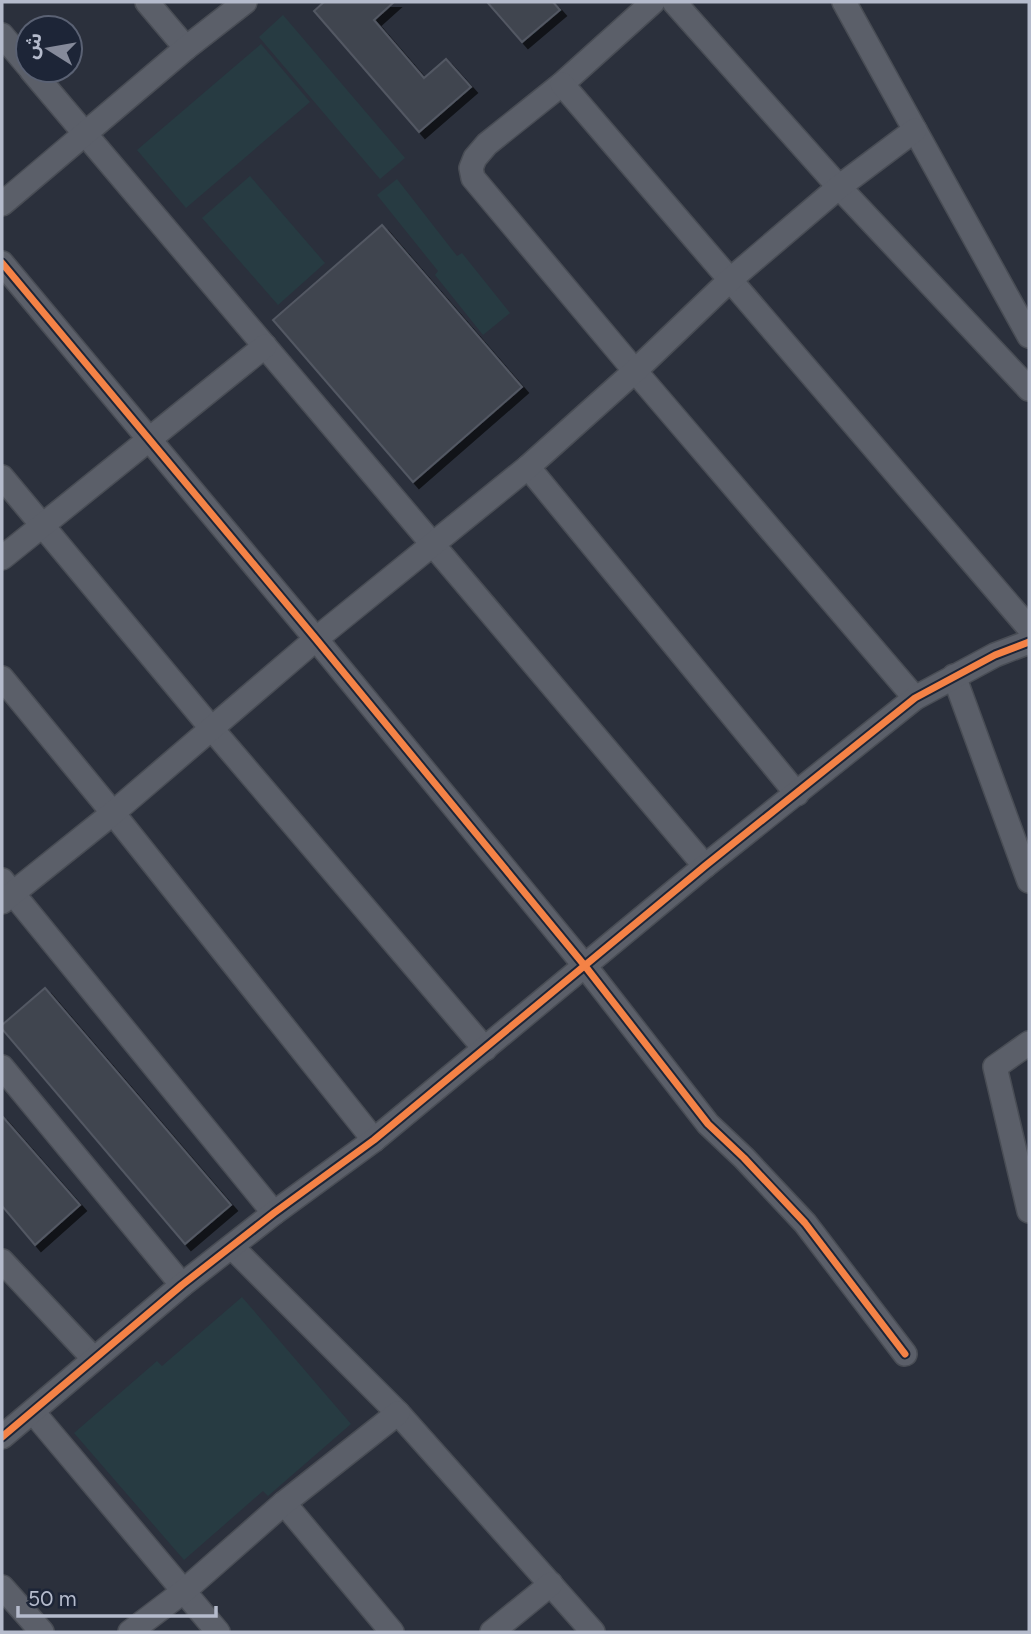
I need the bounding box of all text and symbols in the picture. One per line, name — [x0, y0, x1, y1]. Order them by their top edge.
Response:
north arrow — [14, 14, 84, 84]
text: ش — [19, 31, 47, 61]
scale bar — [18, 1574, 215, 1618]
text: 50 m — [28, 1586, 77, 1611]

